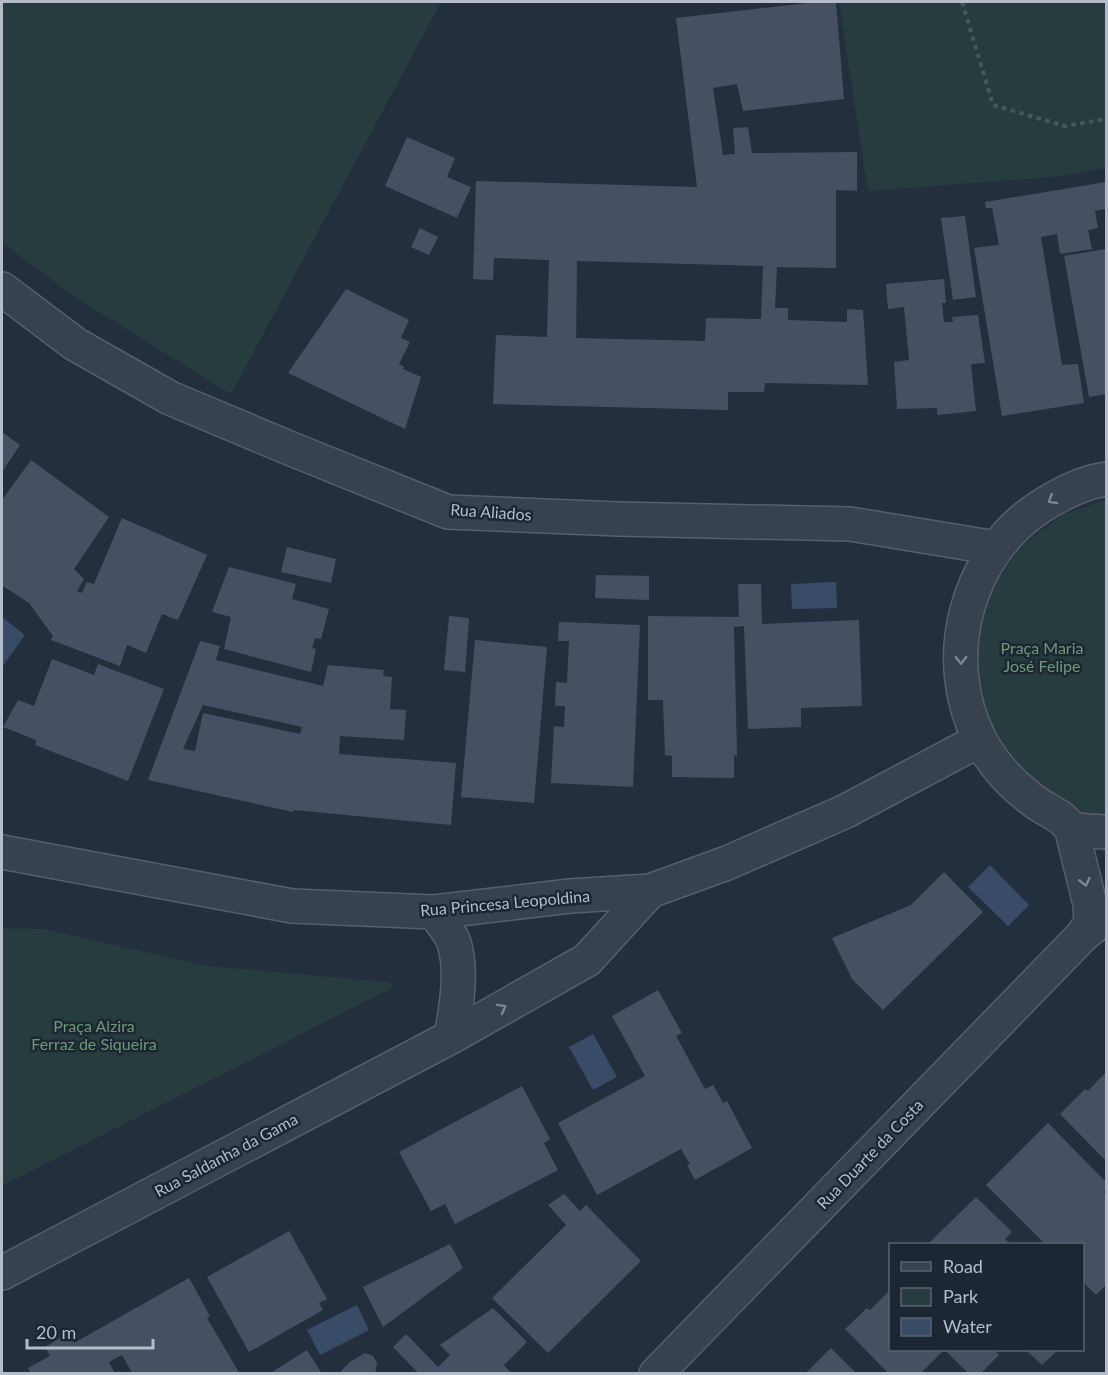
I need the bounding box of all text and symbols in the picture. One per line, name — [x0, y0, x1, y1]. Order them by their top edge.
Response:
one-way arrow — [1048, 492, 1058, 504]
street label: Rua Aliados — [450, 499, 532, 524]
park label: Praça Maria José Felipe — [1001, 638, 1083, 675]
one-way arrow — [955, 656, 967, 665]
one-way arrow — [1077, 877, 1090, 887]
street label: Rua Princesa Leopoldina — [419, 886, 591, 919]
one-way arrow — [496, 1004, 506, 1015]
park label: Praça Alzira Ferraz de Siqueira — [31, 1016, 157, 1053]
street label: Rua Duarte da Costa — [812, 1095, 927, 1212]
street label: Rua Saldanha da Gama — [151, 1109, 301, 1200]
legend — [889, 1243, 1084, 1351]
text: Road — [943, 1255, 983, 1277]
text: Park — [943, 1285, 979, 1307]
scale bar — [27, 1312, 153, 1350]
text: Water — [943, 1315, 992, 1337]
text: 20 m — [36, 1321, 76, 1343]

